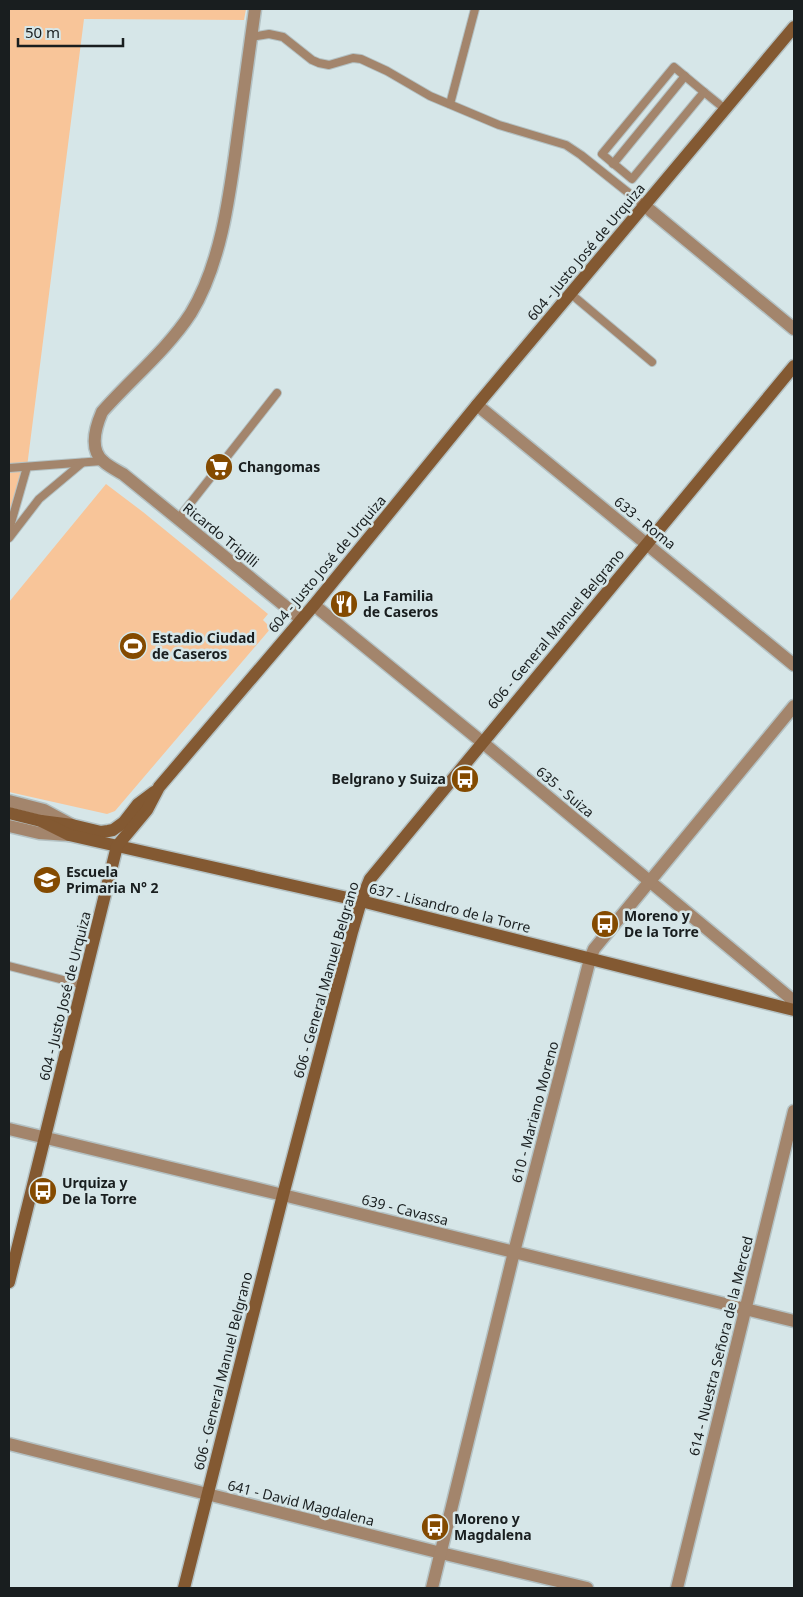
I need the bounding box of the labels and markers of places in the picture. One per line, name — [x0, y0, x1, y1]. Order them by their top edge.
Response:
supermarket icon: Changomas — [204, 452, 234, 482]
place label: Changomas — [238, 457, 320, 476]
place label: La Familia de Caseros — [363, 586, 438, 621]
restaurant icon: La Familia de Caseros — [329, 589, 359, 619]
place label: Estadio Ciudad de Caseros — [152, 628, 255, 663]
sports icon: Estadio Ciudad de Caseros — [118, 631, 148, 661]
bus stop icon: Belgrano y Suiza — [450, 764, 480, 794]
place label: Belgrano y Suiza — [332, 769, 446, 788]
place label: Escuela Primaria N° 2 — [66, 862, 159, 897]
school or university icon: Escuela Primaria N° 2 — [32, 865, 62, 895]
place label: Moreno y De la Torre — [624, 906, 699, 941]
bus stop icon: Moreno y De la Torre — [590, 909, 620, 939]
place label: Urquiza y De la Torre — [62, 1173, 137, 1208]
bus stop icon: Urquiza y De la Torre — [28, 1176, 58, 1206]
place label: Moreno y Magdalena — [454, 1509, 532, 1544]
bus stop icon: Moreno y Magdalena — [420, 1512, 450, 1542]

